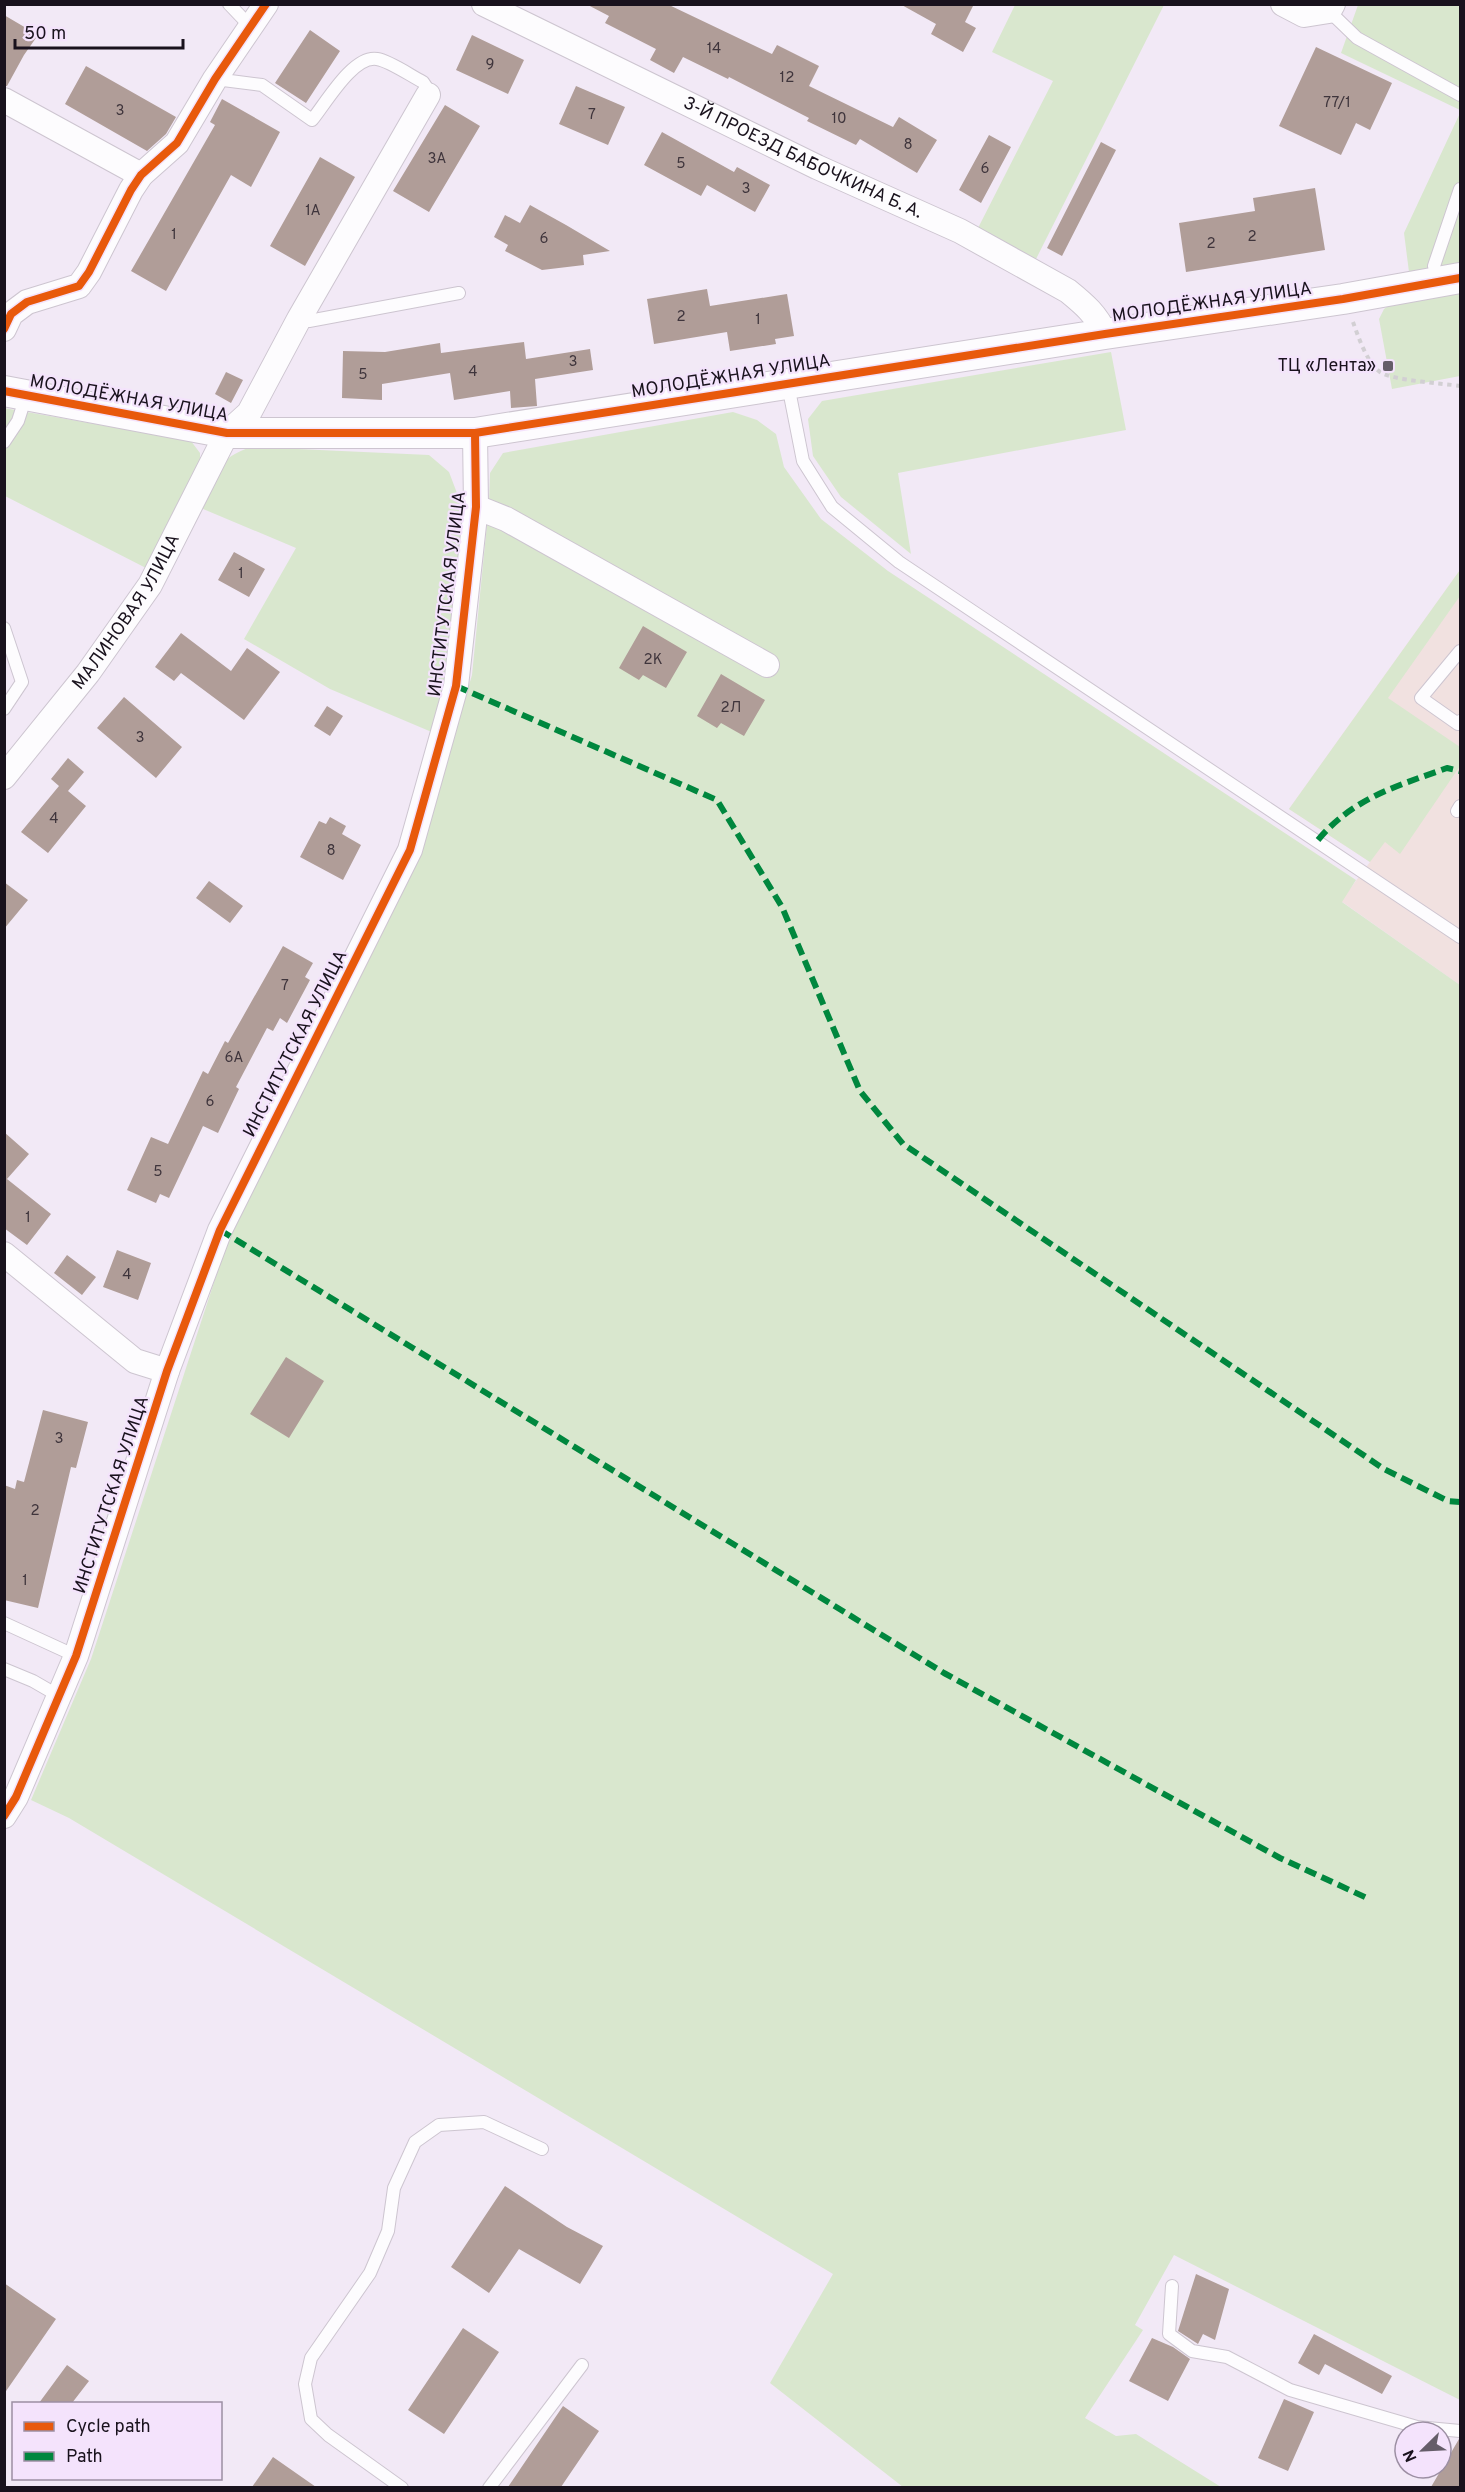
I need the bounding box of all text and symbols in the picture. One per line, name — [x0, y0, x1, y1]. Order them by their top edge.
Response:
scale bar — [15, 12, 183, 50]
text: 50 m — [24, 23, 66, 46]
house number: 14 — [707, 40, 721, 59]
house number: 9 — [486, 56, 494, 75]
house number: 12 — [780, 69, 794, 88]
street label: 3-Й ПРОЕЗД БАБОЧКИНА Б. А. — [679, 93, 927, 223]
house number: 77/1 — [1323, 94, 1351, 113]
house number: 3 — [115, 102, 125, 121]
house number: 7 — [588, 106, 596, 125]
house number: 10 — [831, 110, 847, 129]
house number: 8 — [903, 136, 913, 155]
house number: 3А — [427, 150, 447, 169]
house number: 5 — [676, 155, 686, 174]
house number: 6 — [981, 160, 990, 179]
house number: 3 — [741, 180, 751, 198]
house number: 1А — [305, 202, 321, 221]
house number: 1 — [171, 226, 177, 245]
house number: 2 — [1247, 228, 1257, 247]
house number: 6 — [540, 230, 549, 249]
house number: 2 — [1206, 235, 1216, 254]
street label: МОЛОДЁЖНАЯ УЛИЦА — [1110, 276, 1313, 328]
house number: 2 — [676, 308, 686, 327]
house number: 1 — [755, 311, 761, 330]
street label: МОЛОДЁЖНАЯ УЛИЦА — [629, 348, 832, 404]
house number: 3 — [568, 353, 578, 372]
place label: ТЦ «Лента» — [1277, 355, 1376, 378]
marker: ТЦ «Лента» — [1381, 359, 1395, 373]
house number: 4 — [468, 363, 478, 382]
house number: 5 — [358, 366, 368, 385]
street label: МОЛОДЁЖНАЯ УЛИЦА — [28, 368, 231, 428]
street label: ИНСТИТУТСКАЯ УЛИЦА — [424, 490, 472, 698]
street label: МАЛИНОВАЯ УЛИЦА — [67, 530, 185, 695]
house number: 1 — [238, 565, 244, 584]
house number: 2К — [643, 651, 663, 670]
house number: 2Л — [721, 699, 741, 718]
house number: 3 — [135, 729, 145, 748]
house number: 4 — [49, 810, 59, 829]
house number: 8 — [326, 842, 336, 861]
street label: ИНСТИТУТСКАЯ УЛИЦА — [239, 947, 353, 1141]
house number: 7 — [281, 977, 289, 996]
house number: 6А — [225, 1049, 243, 1068]
house number: 6 — [206, 1093, 215, 1112]
house number: 5 — [153, 1163, 163, 1182]
house number: 1 — [25, 1209, 31, 1228]
house number: 4 — [122, 1266, 132, 1285]
street label: ИНСТИТУТСКАЯ УЛИЦА — [69, 1393, 155, 1597]
house number: 3 — [54, 1430, 64, 1449]
house number: 2 — [30, 1502, 40, 1521]
house number: 1 — [22, 1572, 28, 1591]
legend — [12, 2402, 222, 2480]
text: Cycle path — [66, 2416, 151, 2439]
north arrow — [1393, 2420, 1453, 2480]
text: Path — [66, 2446, 103, 2469]
text: N — [1400, 2446, 1423, 2465]

